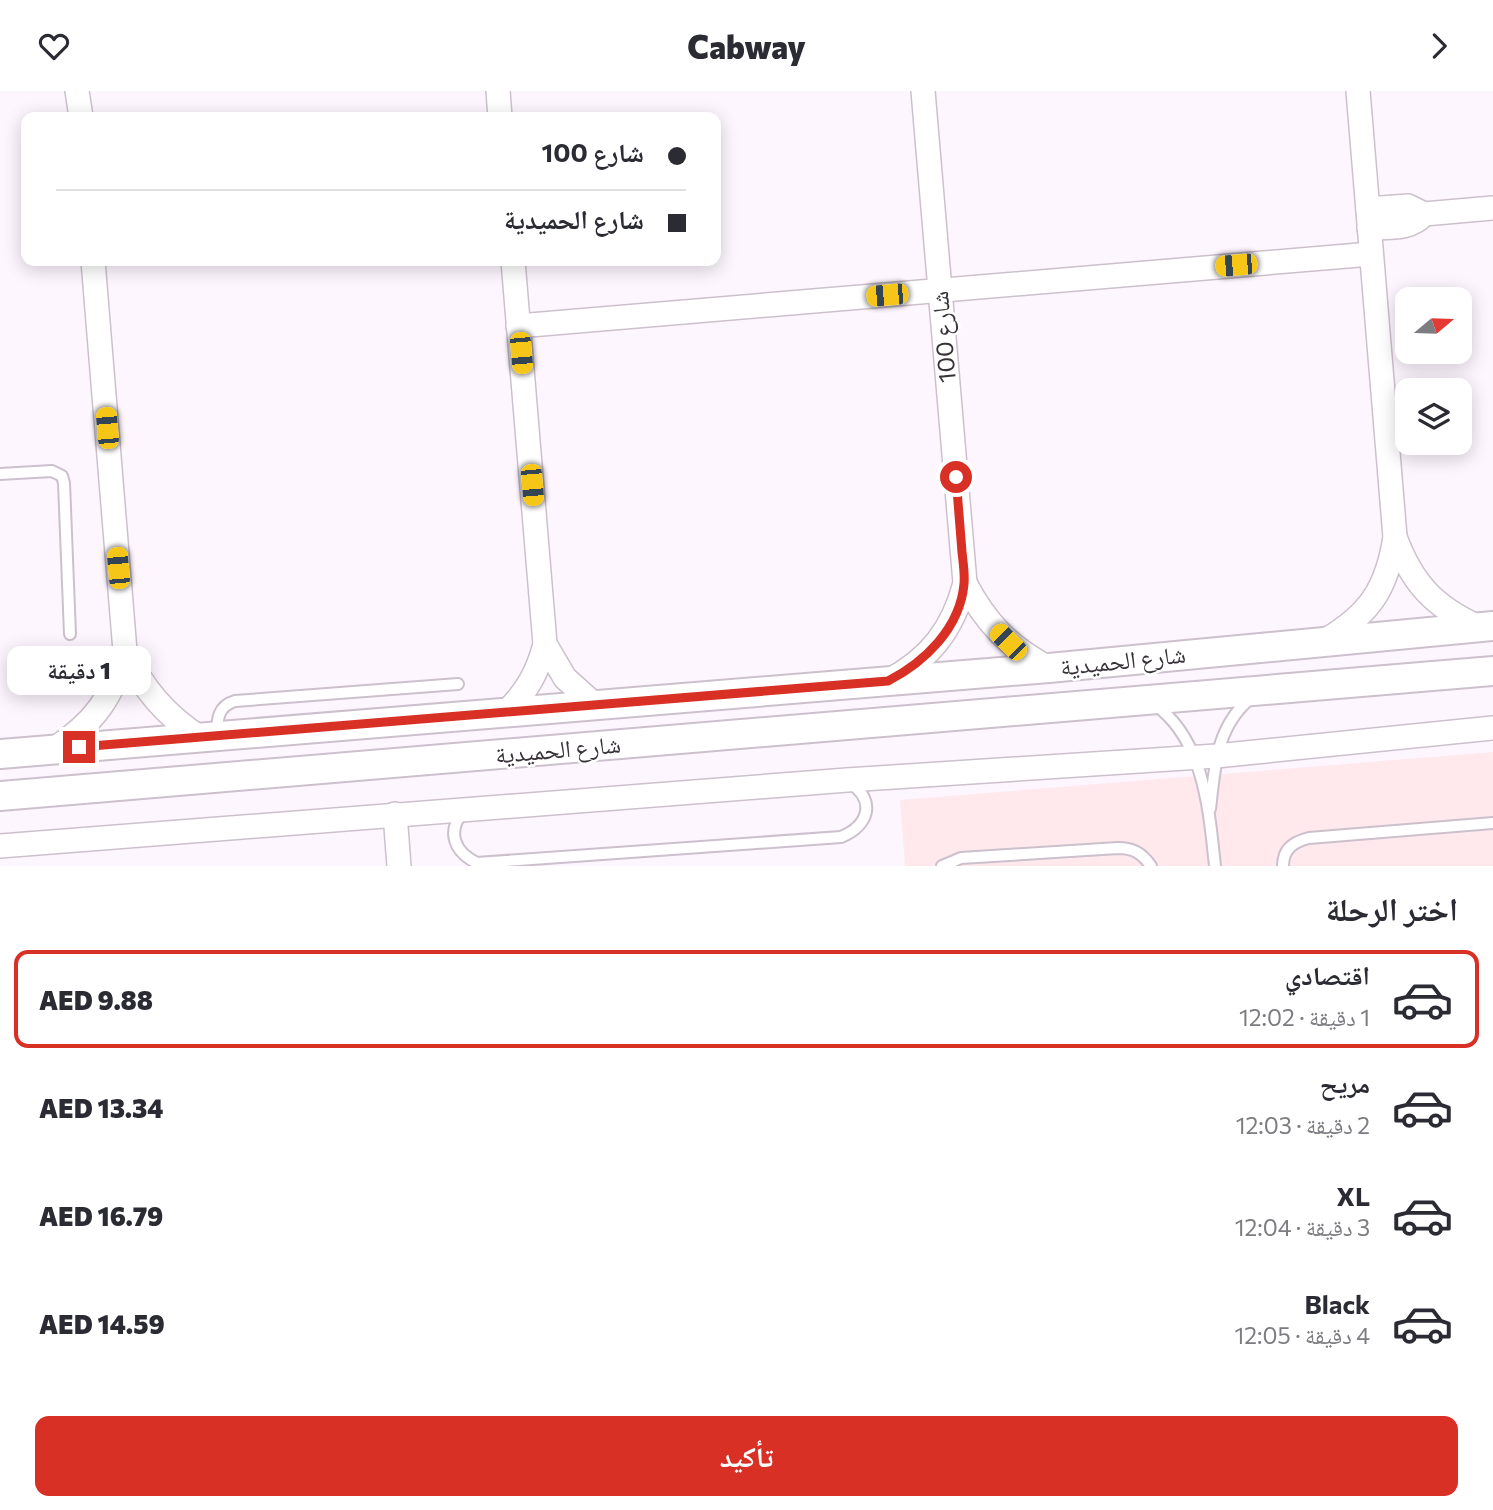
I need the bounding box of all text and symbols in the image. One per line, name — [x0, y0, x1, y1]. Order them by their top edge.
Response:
text: Cabway — [687, 26, 806, 66]
icon: heart — [35, 27, 73, 65]
icon: forward — [1420, 27, 1458, 65]
text: شارع 100 — [542, 136, 644, 167]
text: شارع الحميدية — [504, 203, 644, 234]
car — [1215, 253, 1258, 277]
car — [866, 283, 909, 307]
north arrow — [1395, 287, 1472, 364]
map controls — [1395, 287, 1472, 455]
street label: شارع 100 — [924, 290, 963, 384]
car — [509, 331, 534, 375]
button: layers — [1395, 378, 1472, 455]
car — [95, 406, 120, 450]
route start — [940, 461, 972, 493]
car — [520, 463, 545, 507]
car — [106, 546, 131, 590]
car — [986, 620, 1031, 664]
street label: شارع الحميدية — [1059, 639, 1187, 683]
callout: 1 دقيقة — [7, 645, 151, 695]
text: 1 دقيقة — [47, 656, 111, 684]
street label: شارع الحميدية — [494, 729, 622, 770]
route end — [63, 731, 95, 763]
text: اختر الرحلة — [1326, 888, 1458, 928]
text: اقتصادي — [1285, 959, 1370, 990]
icon: car — [1391, 968, 1454, 1031]
text: AED 9.88 — [39, 984, 153, 1015]
text: 1 دقيقة · 12:02 — [1239, 1003, 1370, 1031]
text: مريح — [1320, 1067, 1370, 1098]
icon: car — [1391, 1076, 1454, 1139]
text: AED 13.34 — [39, 1092, 164, 1123]
text: 2 دقيقة · 12:03 — [1236, 1111, 1370, 1139]
text: XL — [1336, 1180, 1370, 1211]
icon: car — [1391, 1184, 1454, 1247]
text: AED 16.79 — [39, 1200, 163, 1231]
text: 3 دقيقة · 12:04 — [1235, 1213, 1370, 1241]
text: Black — [1304, 1288, 1370, 1319]
icon: car — [1391, 1292, 1454, 1355]
text: AED 14.59 — [39, 1308, 165, 1339]
text: 4 دقيقة · 12:05 — [1235, 1321, 1370, 1349]
button: تأكيد — [35, 1416, 1458, 1496]

